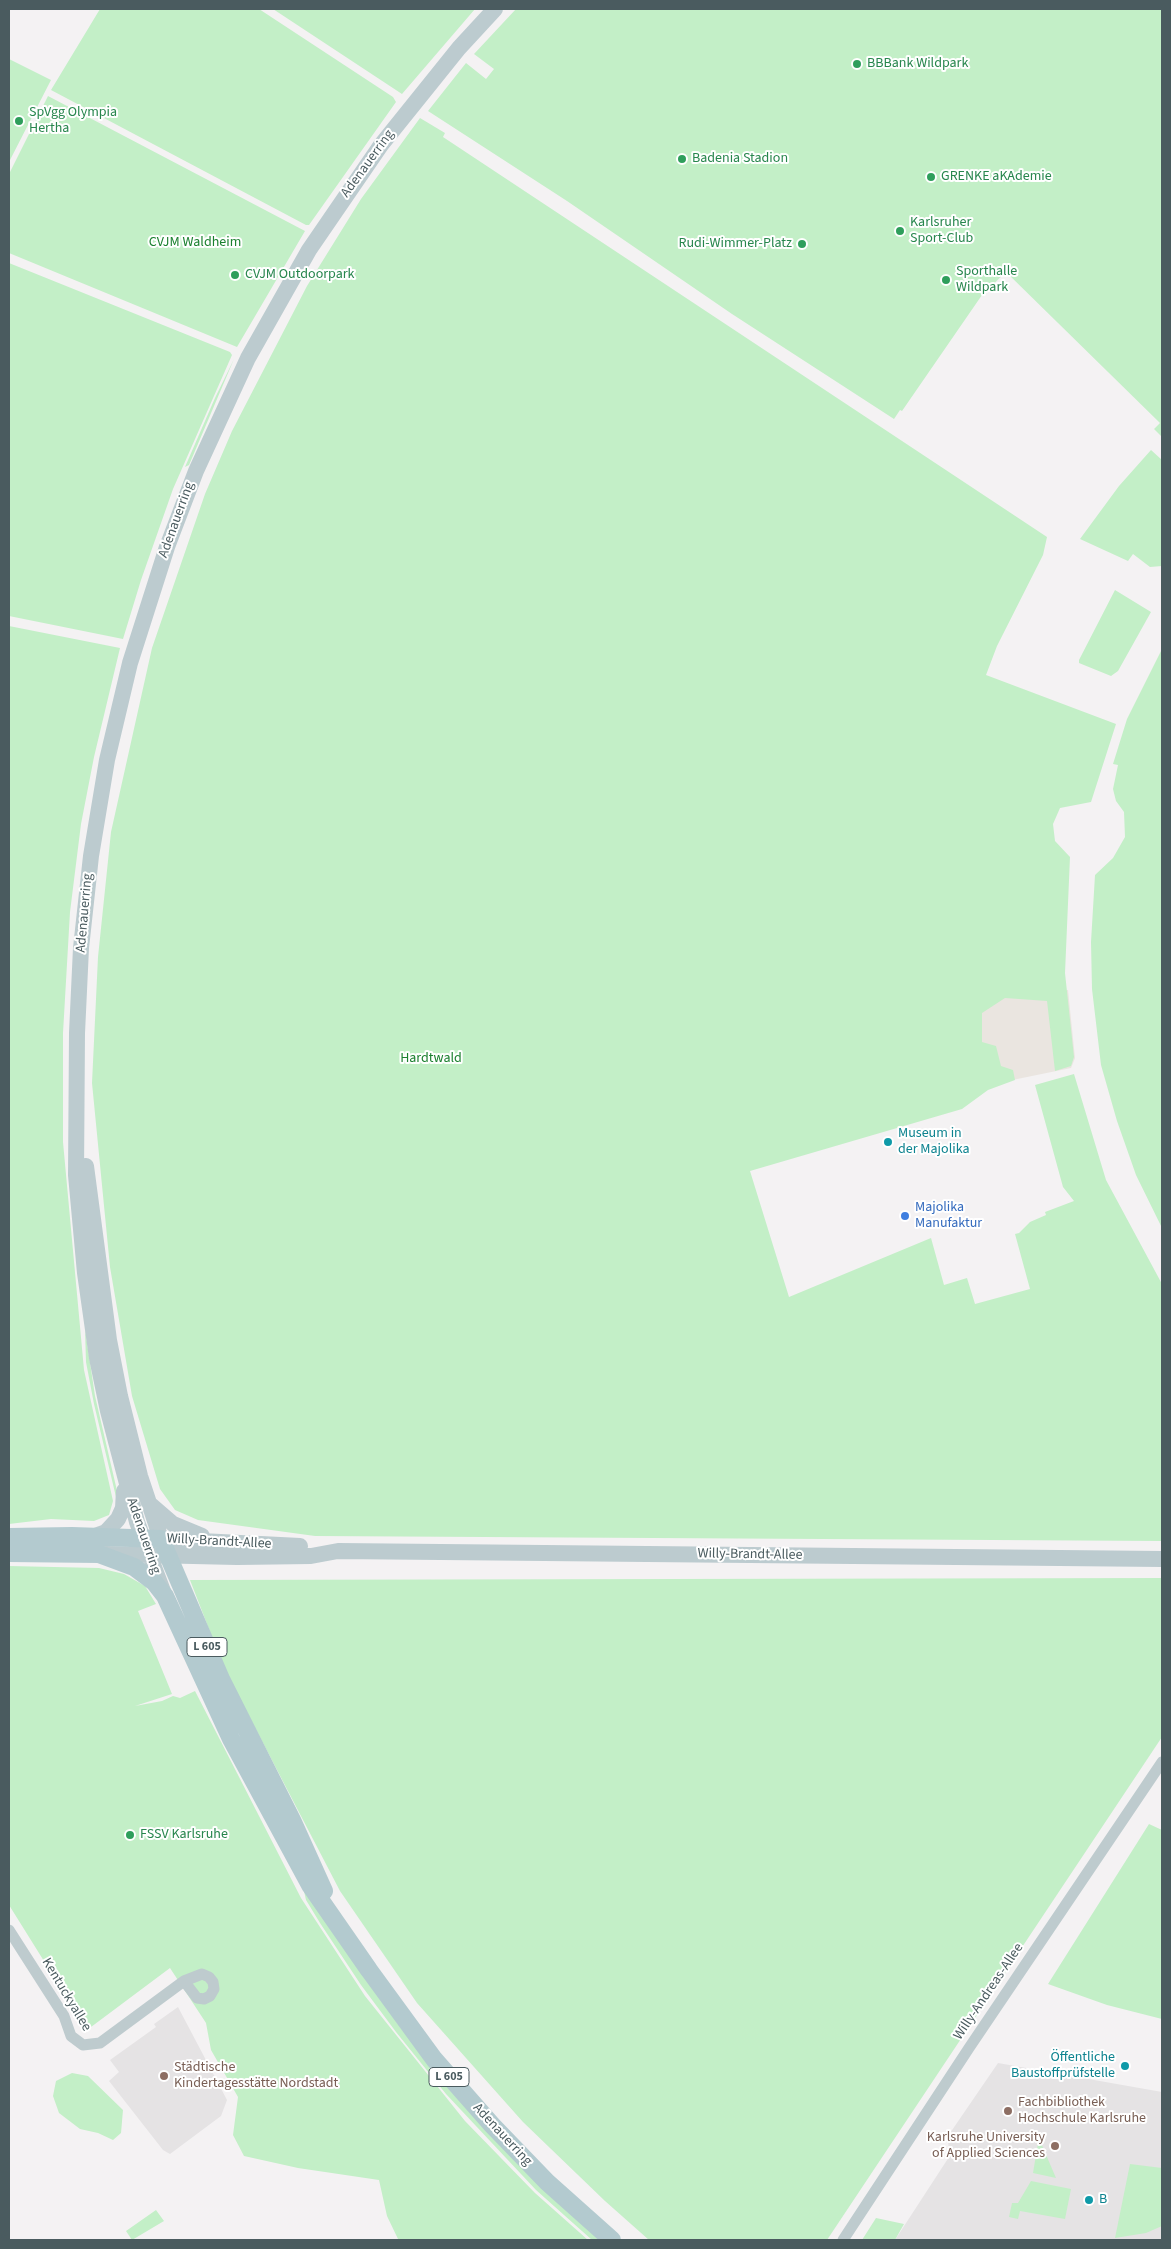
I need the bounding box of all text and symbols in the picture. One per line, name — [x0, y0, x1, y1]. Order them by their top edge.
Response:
place label: BBBank Wildpark — [867, 56, 968, 72]
marker: BBBank Wildpark — [851, 58, 863, 70]
place label: SpVgg Olympia Hertha — [29, 105, 117, 138]
marker: SpVgg Olympia Hertha — [13, 115, 25, 127]
street label: Adenauerring — [338, 127, 398, 201]
place label: Badenia Stadion — [692, 151, 788, 167]
marker: Badenia Stadion — [676, 153, 688, 165]
place label: GRENKE aKAdemie — [941, 169, 1052, 185]
marker: GRENKE aKAdemie — [925, 171, 937, 183]
place label: Karlsruher Sport-Club — [910, 215, 973, 248]
marker: Karlsruher Sport-Club — [894, 225, 906, 237]
park label: CVJM Waldheim — [149, 235, 241, 251]
place label: Rudi-Wimmer-Platz — [678, 236, 792, 252]
marker: Rudi-Wimmer-Platz — [796, 238, 808, 250]
place label: Sporthalle Wildpark — [956, 264, 1017, 296]
place label: CVJM Outdoorpark — [245, 267, 354, 283]
marker: CVJM Outdoorpark — [229, 269, 241, 281]
marker: Sporthalle Wildpark — [940, 274, 952, 286]
street label: Adenauerring — [156, 480, 198, 560]
street label: Adenauerring — [73, 873, 97, 953]
park label: Hardtwald — [400, 1051, 462, 1067]
place label: Museum in der Majolika — [898, 1126, 970, 1158]
marker: Museum in der Majolika — [882, 1136, 894, 1148]
place label: Majolika Manufaktur — [915, 1200, 982, 1232]
marker: Majolika Manufaktur — [899, 1210, 911, 1222]
street label: Adenauerring — [122, 1496, 164, 1576]
street label: Willy-Brandt-Allee — [166, 1531, 272, 1553]
street label: Willy-Brandt-Allee — [697, 1546, 803, 1564]
road number: L 605 — [187, 1638, 227, 1656]
place label: FSSV Karlsruhe — [140, 1827, 228, 1843]
marker: FSSV Karlsruhe — [124, 1829, 136, 1841]
street label: Willy-Andreas-Allee — [950, 1940, 1028, 2044]
street label: Kentuckyallee — [38, 1955, 94, 2035]
place label: Öffentliche Baustoffprüfstelle — [1011, 2050, 1115, 2082]
place label: Städtische Kindertagesstätte Nordstadt — [174, 2060, 338, 2092]
marker: Öffentliche Baustoffprüfstelle — [1119, 2060, 1131, 2072]
road number: L 605 — [429, 2068, 469, 2086]
marker: Städtische Kindertagesstätte Nordstadt — [158, 2070, 170, 2082]
place label: Fachbibliothek Hochschule Karlsruhe — [1018, 2095, 1146, 2128]
street label: Adenauerring — [469, 2100, 535, 2170]
marker: Fachbibliothek Hochschule Karlsruhe — [1002, 2105, 1014, 2117]
place label: Karlsruhe University of Applied Sciences — [927, 2130, 1045, 2162]
marker: Karlsruhe University of Applied Sciences — [1049, 2140, 1061, 2152]
place label: B — [1099, 2192, 1107, 2208]
marker: B — [1083, 2194, 1095, 2206]

